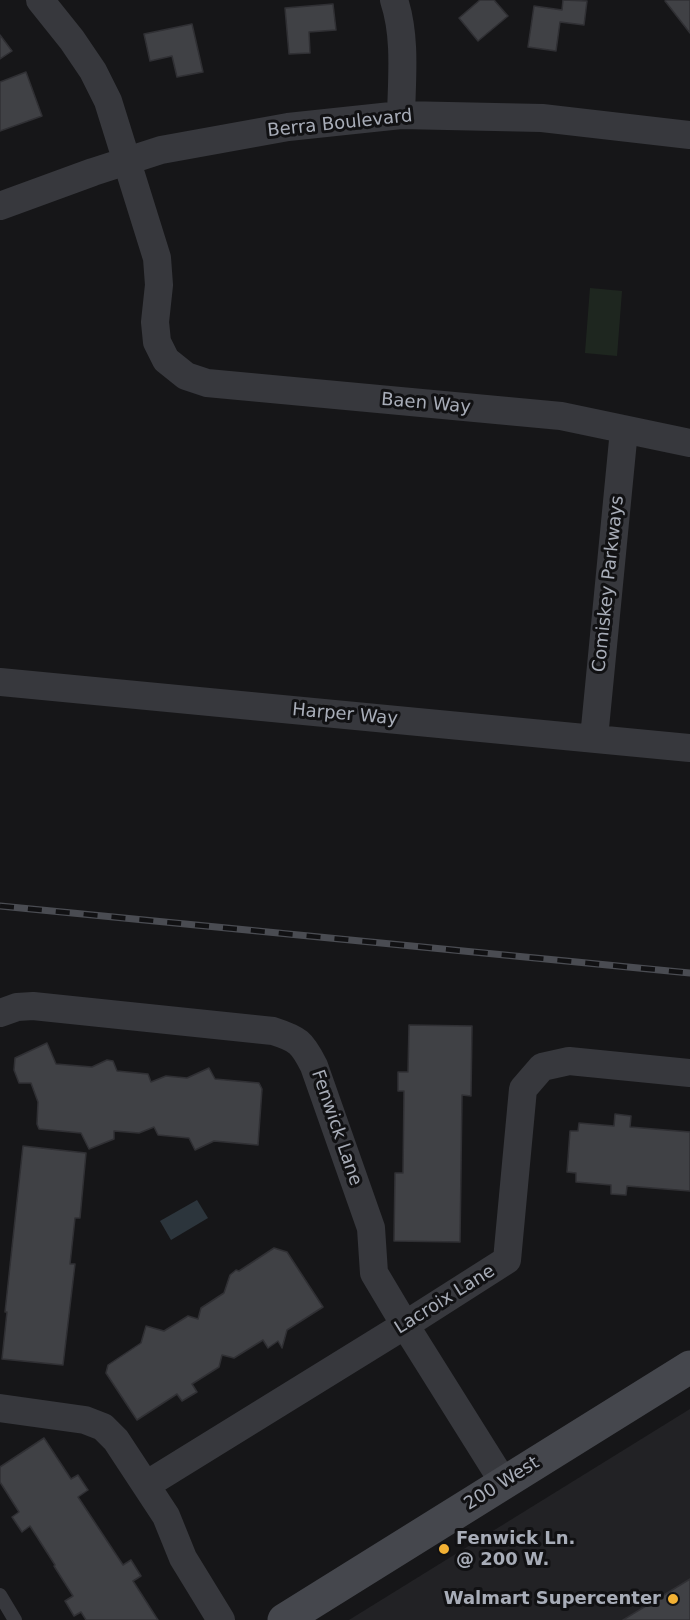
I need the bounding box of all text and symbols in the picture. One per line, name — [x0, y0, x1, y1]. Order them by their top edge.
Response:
street label: Berra Boulevard — [266, 106, 414, 142]
street label: Baen Way — [380, 389, 472, 419]
street label: Comiskey Parkways — [589, 495, 629, 673]
street label: Harper Way — [291, 700, 399, 730]
street label: Fenwick Lane — [306, 1067, 366, 1189]
street label: Lacroix Lane — [391, 1261, 499, 1339]
street label: 200 West — [461, 1452, 543, 1516]
place label: Fenwick Ln. @ 200 W. — [456, 1528, 575, 1570]
marker: Fenwick Ln. @ 200 W. — [437, 1542, 451, 1556]
place label: Walmart Supercenter — [444, 1588, 661, 1610]
marker: Walmart Supercenter — [666, 1592, 680, 1606]

